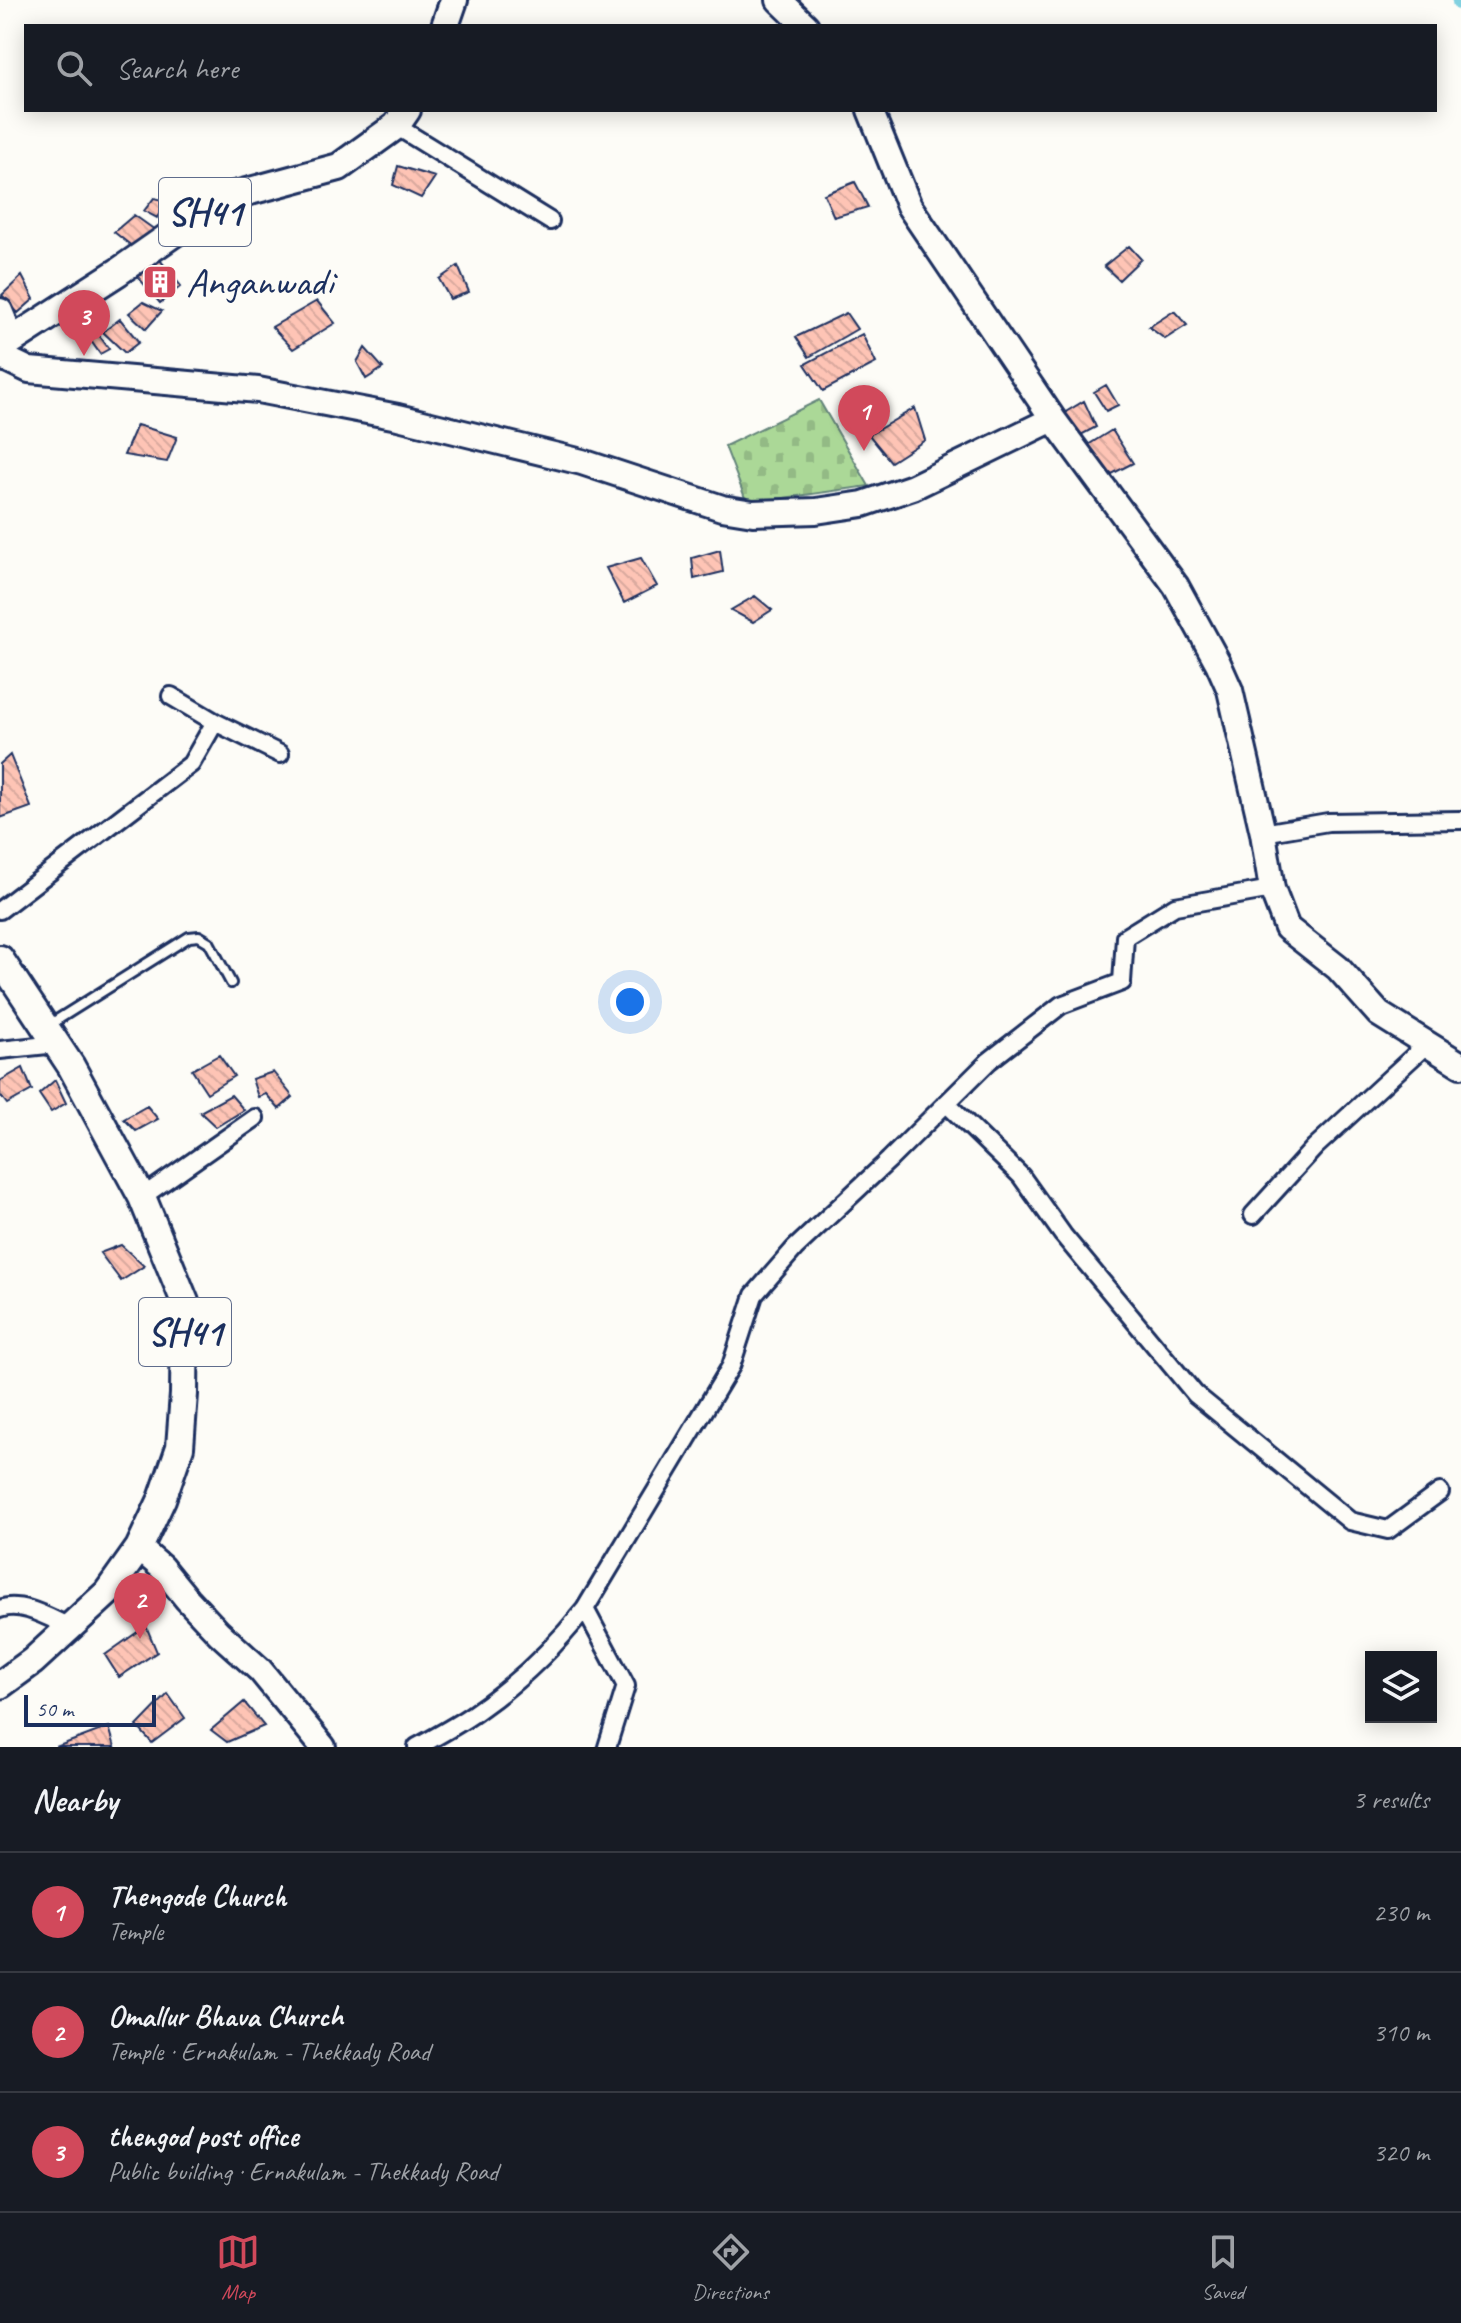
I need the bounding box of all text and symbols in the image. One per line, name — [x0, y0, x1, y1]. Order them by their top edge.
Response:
search box — [24, 24, 1437, 112]
icon: search — [52, 46, 96, 90]
text: Search here — [116, 49, 238, 87]
road number: SH41 — [159, 178, 251, 246]
place label: Anganwadi — [186, 257, 338, 307]
building icon: Anganwadi — [141, 263, 179, 301]
pin: 3 — [58, 290, 110, 356]
pin: 1 — [838, 385, 890, 451]
your location — [610, 982, 650, 1022]
road number: SH41 — [139, 1298, 231, 1366]
pin: 2 — [114, 1573, 166, 1639]
map controls — [1365, 1651, 1437, 1723]
button: layers — [1365, 1651, 1437, 1723]
scale bar — [24, 1691, 156, 1727]
text: 50 m — [36, 1695, 73, 1723]
text: Nearby — [32, 1778, 118, 1821]
text: 3 results — [1353, 1783, 1429, 1816]
text: Thengode Church — [108, 1877, 286, 1915]
text: 1 — [52, 1896, 64, 1929]
text: 230 m — [1373, 1896, 1429, 1929]
text: Temple — [108, 1915, 163, 1948]
text: Omallur Bhava Church — [108, 1997, 343, 2035]
text: 2 — [52, 2016, 64, 2049]
text: 310 m — [1373, 2016, 1429, 2049]
text: Temple · Ernakulam - Thekkady Road — [108, 2035, 430, 2068]
text: thengod post office — [108, 2117, 299, 2155]
text: 3 — [52, 2136, 64, 2169]
text: 320 m — [1373, 2136, 1429, 2169]
text: Public building · Ernakulam - Thekkady Road — [108, 2155, 498, 2188]
tab: Map — [216, 2230, 260, 2306]
tab: Directions — [692, 2230, 769, 2306]
tab: Saved — [1201, 2230, 1245, 2306]

